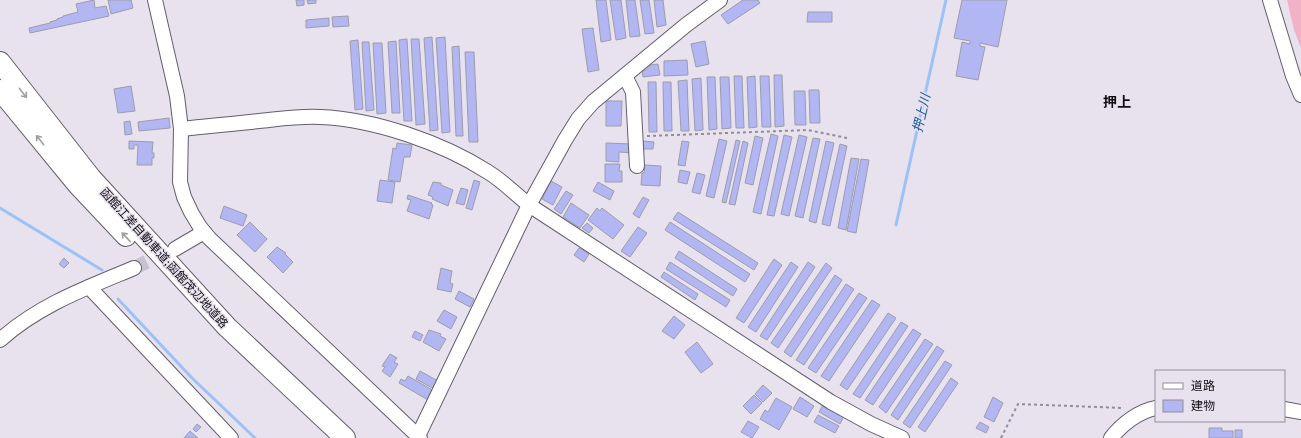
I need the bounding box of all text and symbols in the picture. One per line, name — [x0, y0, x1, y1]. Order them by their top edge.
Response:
one-way arrow — [19, 88, 28, 99]
water label: 押上川 — [909, 90, 935, 134]
district label: 押上 — [1103, 93, 1131, 111]
one-way arrow — [36, 134, 45, 145]
street label: 函館江差自動車道;函館茂辺地道路 — [97, 184, 231, 331]
one-way arrow — [122, 232, 131, 242]
legend — [1155, 370, 1285, 422]
text: 道路 — [1191, 378, 1215, 393]
text: 建物 — [1191, 398, 1215, 413]

